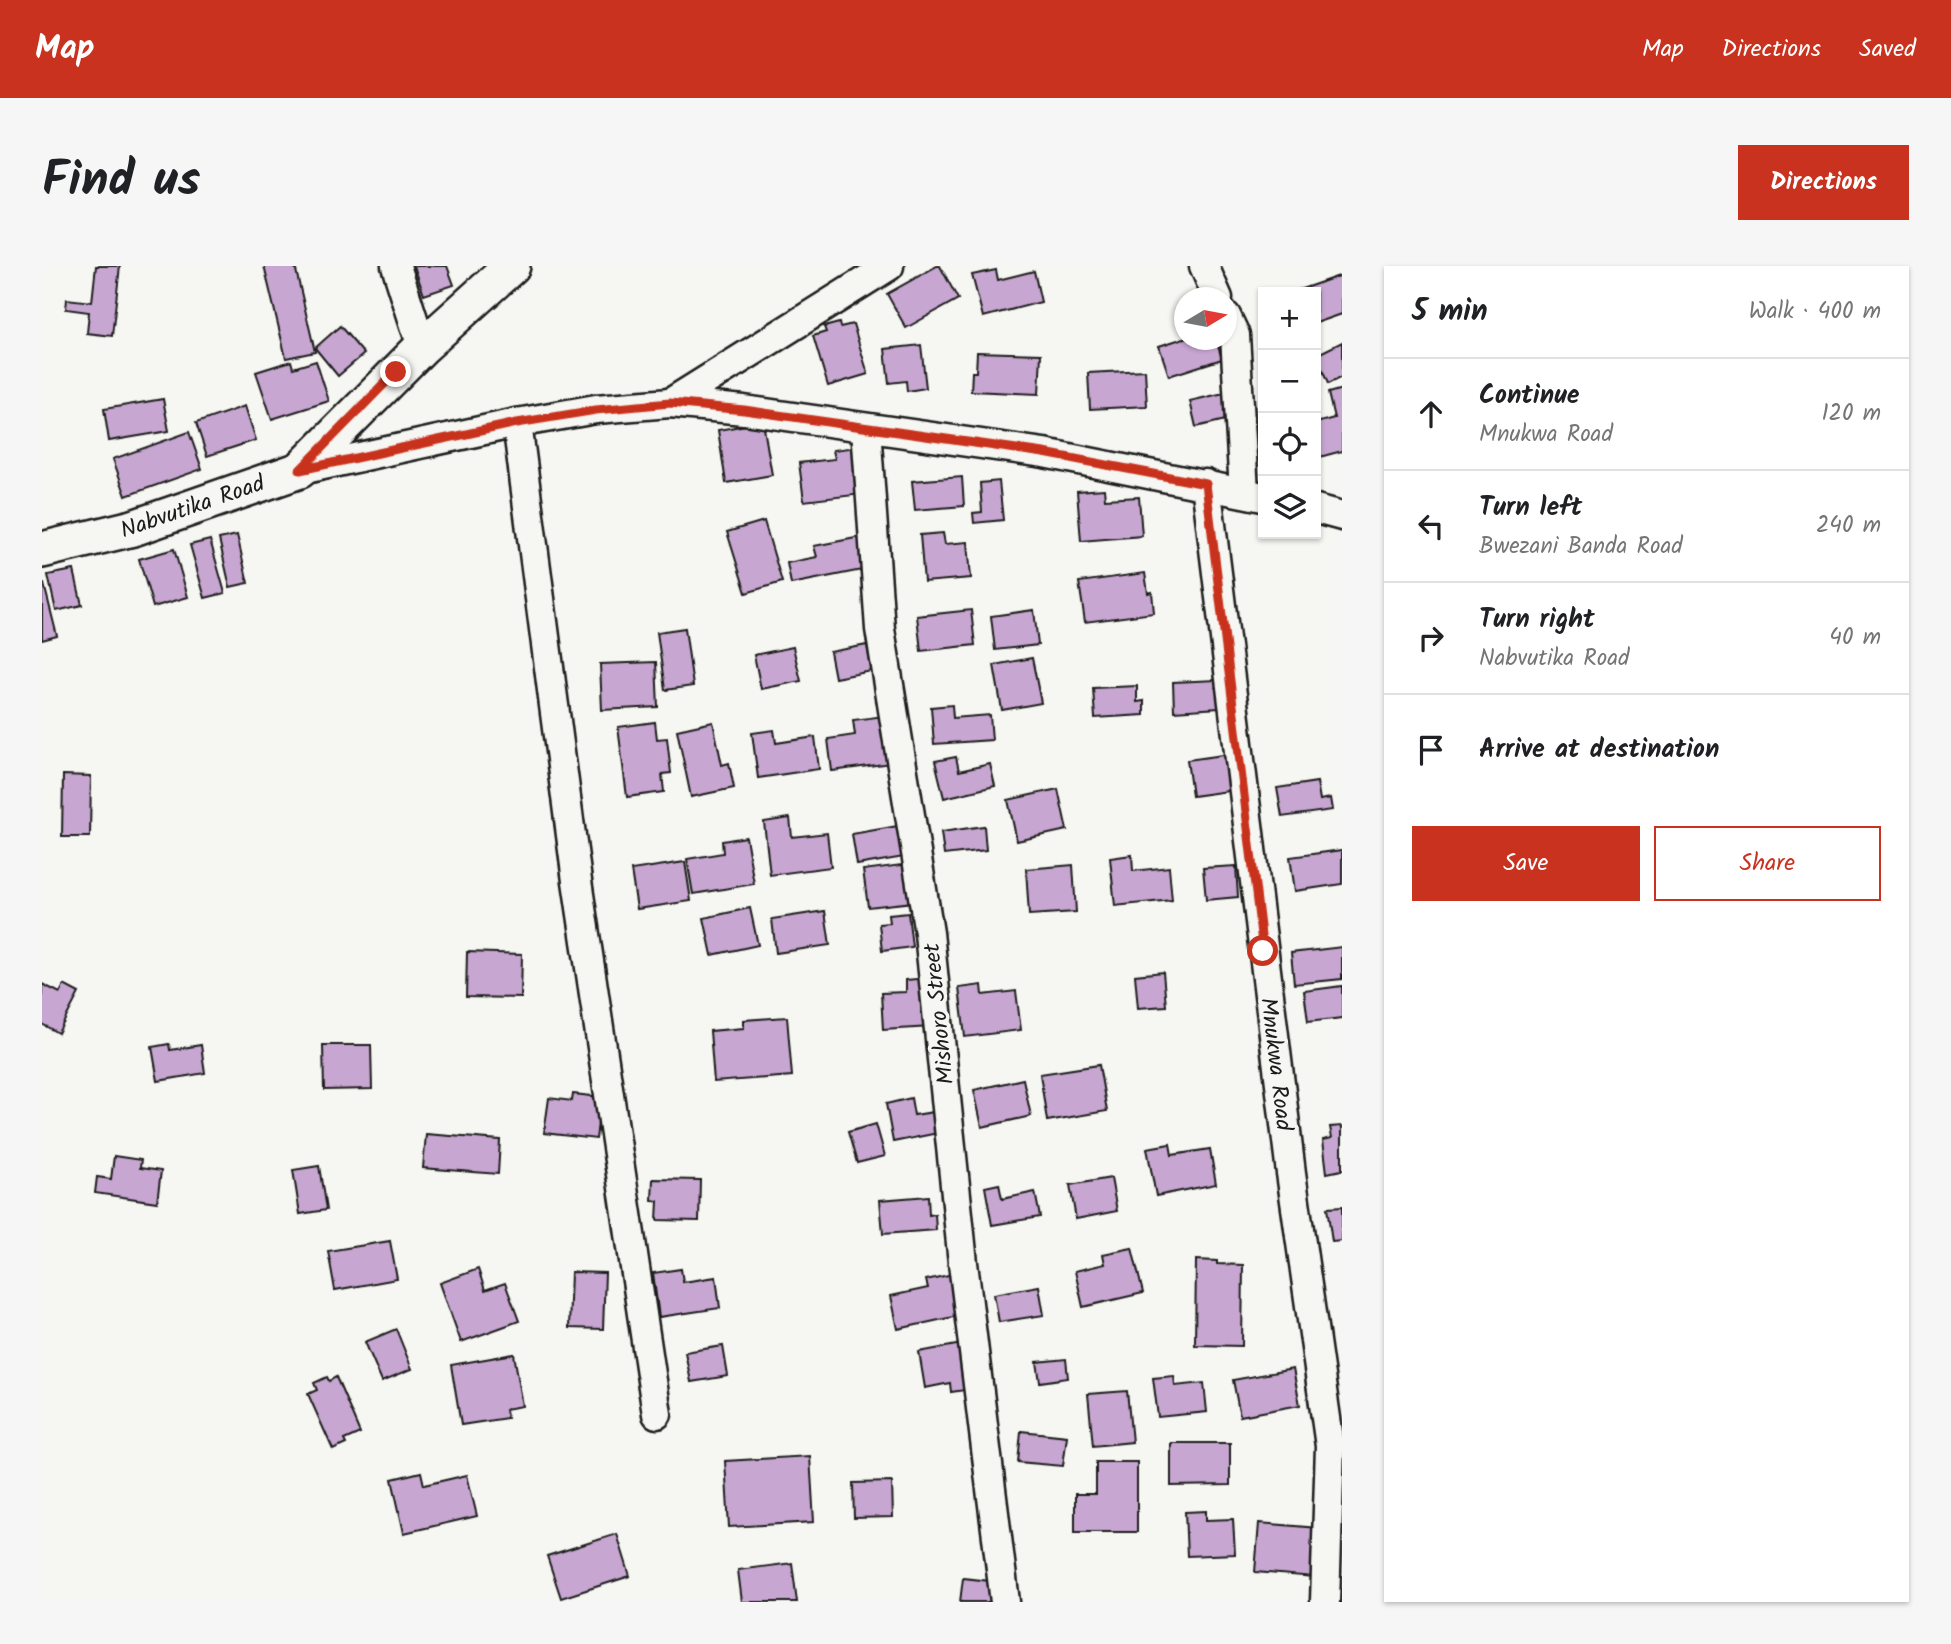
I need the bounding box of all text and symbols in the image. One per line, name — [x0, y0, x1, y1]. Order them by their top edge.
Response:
text: Map — [35, 23, 95, 76]
text: Map — [1642, 30, 1684, 69]
text: Directions — [1722, 30, 1821, 69]
text: Saved — [1859, 30, 1916, 69]
text: Find us — [42, 143, 200, 221]
button: Directions — [1738, 145, 1909, 220]
north arrow — [1174, 287, 1237, 350]
map controls — [1258, 287, 1321, 539]
button: + — [1258, 287, 1321, 350]
text: 5 min — [1412, 288, 1488, 336]
text: Walk · 400 m — [1749, 294, 1881, 330]
button: − — [1258, 350, 1321, 413]
route end — [380, 356, 411, 387]
text: Continue — [1479, 375, 1580, 417]
icon: ahead — [1412, 395, 1450, 433]
text: 120 m — [1821, 396, 1881, 432]
button: locate — [1258, 413, 1321, 476]
text: Mnukwa Road — [1479, 417, 1613, 453]
street label: Nabvutika Road — [116, 466, 270, 549]
button: layers — [1258, 476, 1321, 539]
text: Turn left — [1479, 487, 1582, 529]
icon: left — [1412, 507, 1450, 545]
text: 240 m — [1816, 508, 1881, 544]
text: Bwezani Banda Road — [1479, 529, 1683, 565]
text: Turn right — [1479, 599, 1595, 641]
icon: right — [1412, 619, 1450, 657]
text: 40 m — [1829, 620, 1881, 656]
text: Nabvutika Road — [1479, 641, 1630, 677]
text: Arrive at destination — [1479, 729, 1719, 771]
icon: arrive — [1412, 731, 1450, 769]
button: Save — [1412, 826, 1640, 901]
button: Share — [1654, 826, 1881, 901]
route start — [1247, 935, 1278, 966]
street label: Mishoro Street — [915, 940, 965, 1086]
street label: Mnukwa Road — [1249, 996, 1301, 1133]

